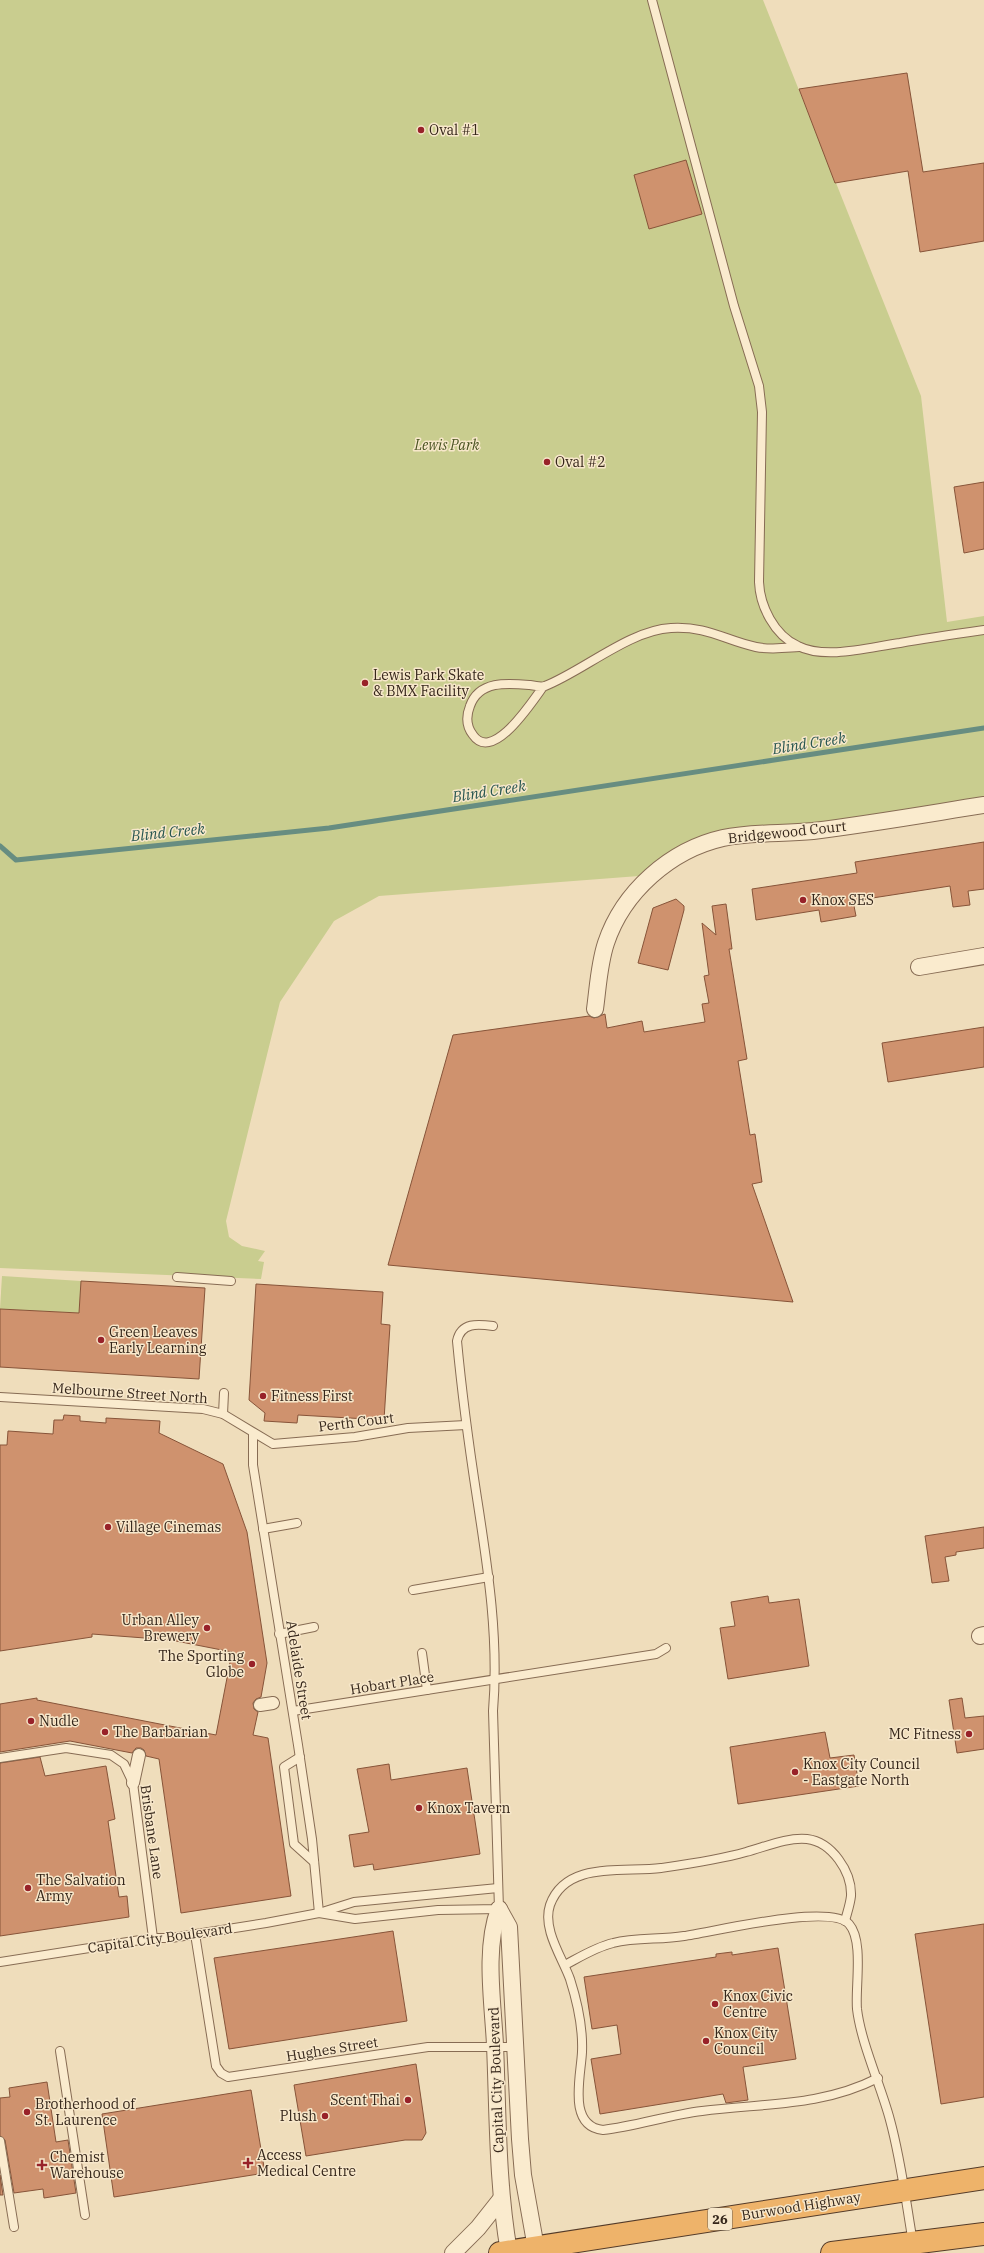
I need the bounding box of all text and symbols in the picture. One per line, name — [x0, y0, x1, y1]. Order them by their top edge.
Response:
place label: Oval #1 — [429, 121, 480, 139]
marker: Oval #1 — [416, 125, 426, 135]
park label: Lewis Park — [414, 436, 480, 454]
place label: Oval #2 — [555, 453, 606, 471]
marker: Oval #2 — [542, 457, 552, 467]
place label: Lewis Park Skate & BMX Facility — [373, 666, 484, 700]
marker: Lewis Park Skate & BMX Facility — [360, 678, 370, 688]
water label: Blind Creek — [770, 728, 847, 758]
water label: Blind Creek — [450, 776, 527, 806]
street label: Bridgewood Court — [727, 817, 847, 847]
water label: Blind Creek — [129, 819, 206, 845]
place label: Knox SES — [811, 891, 874, 909]
marker: Knox SES — [798, 895, 808, 905]
place label: Green Leaves Early Learning — [109, 1323, 207, 1357]
marker: Green Leaves Early Learning — [96, 1335, 106, 1345]
street label: Melbourne Street North — [51, 1379, 209, 1407]
place label: Fitness First — [271, 1387, 353, 1405]
marker: Fitness First — [258, 1391, 268, 1401]
street label: Perth Court — [317, 1408, 395, 1436]
place label: Village Cinemas — [116, 1518, 222, 1536]
marker: Village Cinemas — [103, 1522, 113, 1532]
place label: Urban Alley Brewery — [121, 1611, 200, 1645]
street label: Adelaide Street — [282, 1619, 316, 1721]
marker: Urban Alley Brewery — [202, 1623, 212, 1633]
place label: The Sporting Globe — [158, 1647, 244, 1681]
marker: The Sporting Globe — [247, 1659, 257, 1669]
street label: Hobart Place — [349, 1667, 435, 1699]
place label: Nudle — [39, 1712, 79, 1730]
marker: Nudle — [26, 1716, 36, 1726]
place label: The Barbarian — [113, 1723, 208, 1741]
place label: MC Fitness — [889, 1725, 961, 1743]
marker: The Barbarian — [100, 1727, 110, 1737]
marker: MC Fitness — [964, 1729, 974, 1739]
place label: Knox City Council - Eastgate North — [803, 1755, 920, 1789]
marker: Knox City Council - Eastgate North — [790, 1767, 800, 1777]
street label: Brisbane Lane — [136, 1784, 168, 1880]
place label: Knox Tavern — [427, 1799, 511, 1817]
marker: Knox Tavern — [414, 1803, 424, 1813]
place label: The Salvation Army — [36, 1871, 126, 1905]
marker: The Salvation Army — [23, 1883, 33, 1893]
street label: Capital City Boulevard — [86, 1919, 234, 1957]
place label: Knox Civic Centre — [723, 1987, 793, 2021]
marker: Knox Civic Centre — [710, 1999, 720, 2009]
street label: Capital City Boulevard — [484, 2006, 508, 2153]
place label: Knox City Council — [714, 2024, 778, 2058]
street label: Hughes Street — [285, 2033, 379, 2065]
marker: Knox City Council — [701, 2036, 711, 2046]
place label: Scent Thai — [330, 2091, 400, 2109]
place label: Brotherhood of St. Laurence — [35, 2095, 136, 2129]
marker: Scent Thai — [403, 2095, 413, 2105]
marker: Brotherhood of St. Laurence — [22, 2107, 32, 2117]
place label: Plush — [280, 2107, 317, 2125]
marker: Plush — [320, 2111, 330, 2121]
place label: Access Medical Centre — [257, 2146, 356, 2180]
place label: Chemist Warehouse — [50, 2148, 124, 2182]
marker: Access Medical Centre — [242, 2157, 254, 2169]
marker: Chemist Warehouse — [37, 2160, 47, 2170]
street label: Burwood Highway — [740, 2188, 862, 2224]
road number: 26 — [708, 2208, 732, 2230]

